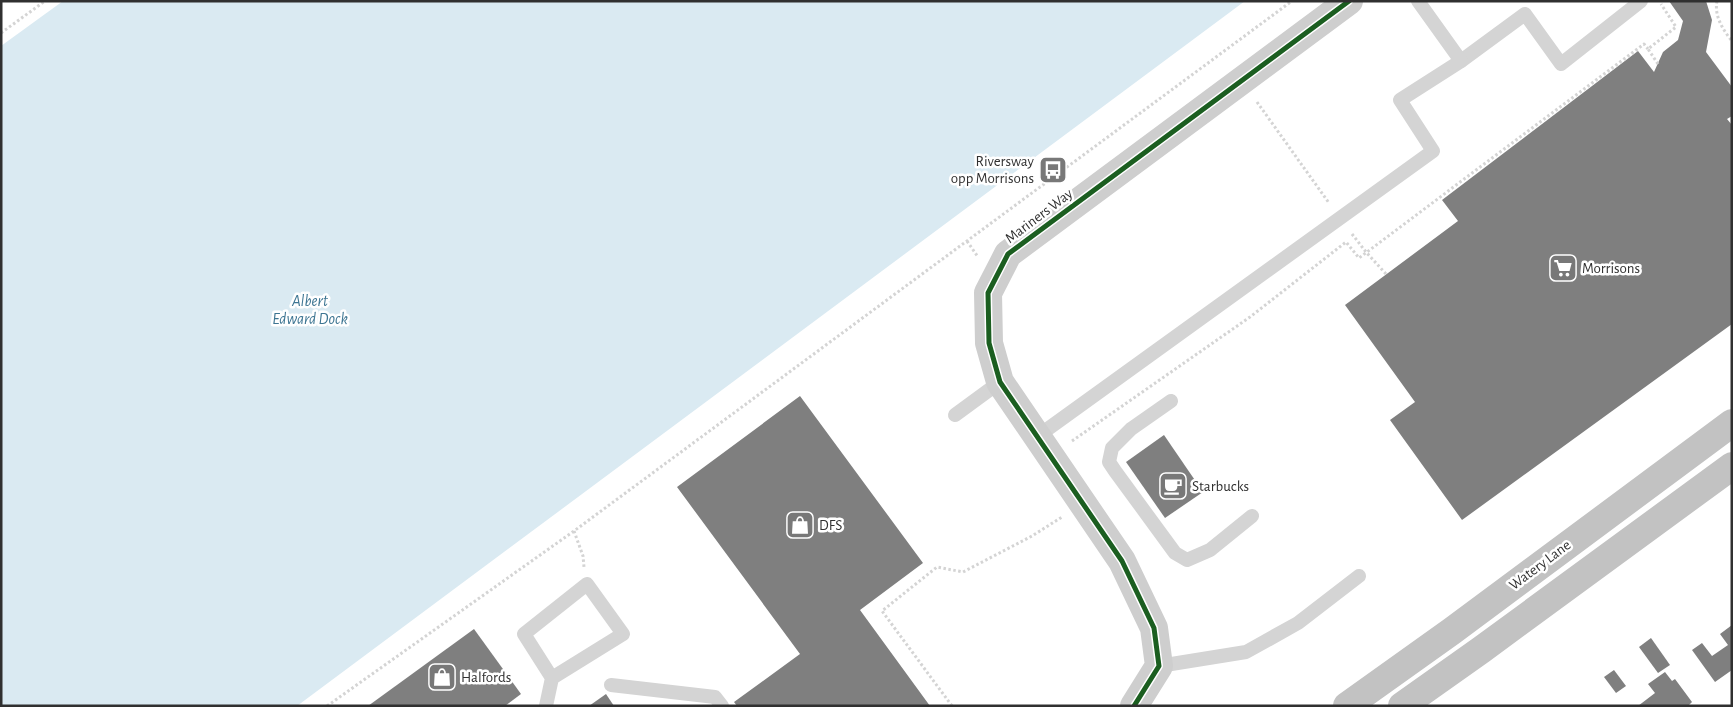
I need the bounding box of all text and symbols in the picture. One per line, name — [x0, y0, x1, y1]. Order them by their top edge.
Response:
place label: Riversway opp Morrisons — [951, 154, 1035, 186]
bus stop icon: Riversway opp Morrisons — [1038, 155, 1068, 185]
street label: Mariners Way — [1002, 186, 1076, 246]
supermarket icon: Morrisons — [1548, 253, 1578, 283]
place label: Morrisons — [1582, 261, 1640, 276]
water label: Albert Edward Dock — [272, 293, 348, 327]
cafe icon: Starbucks — [1158, 471, 1188, 501]
place label: Starbucks — [1192, 479, 1249, 494]
shop icon: DFS — [785, 510, 815, 540]
place label: DFS — [819, 518, 842, 533]
street label: Watery Lane — [1506, 537, 1574, 593]
shop icon: Halfords — [427, 662, 457, 692]
place label: Halfords — [461, 670, 511, 685]

